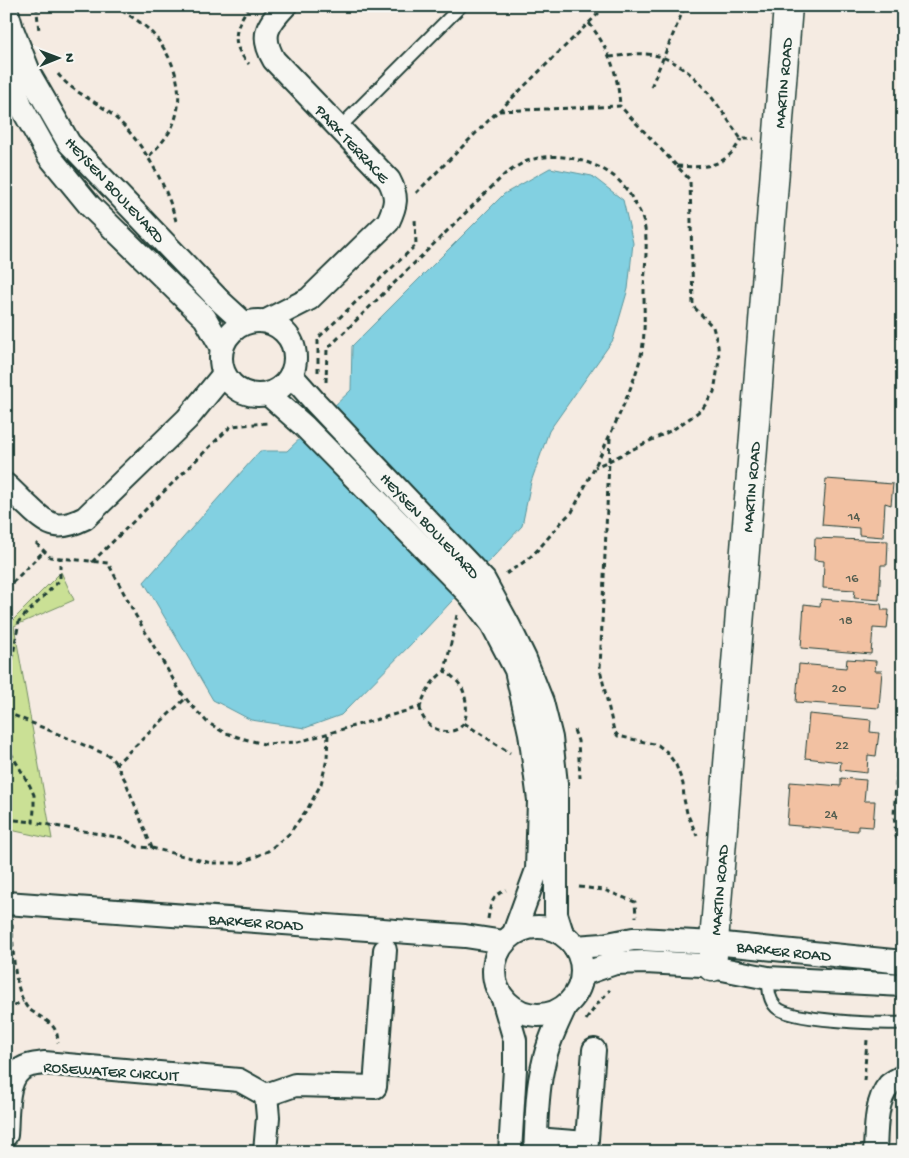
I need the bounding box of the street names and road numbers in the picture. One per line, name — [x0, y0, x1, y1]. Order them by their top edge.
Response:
street label: MARTIN ROAD — [772, 37, 799, 129]
street label: PARK TERRACE — [309, 102, 392, 189]
street label: HEYSEN BOULEVARD — [59, 134, 168, 249]
street label: MARTIN ROAD — [740, 441, 767, 533]
street label: HEYSEN BOULEVARD — [374, 470, 483, 585]
street label: MARTIN ROAD — [708, 844, 735, 936]
street label: BARKER ROAD — [207, 912, 304, 937]
street label: BARKER ROAD — [734, 939, 832, 968]
street label: ROSEWATER CIRCUIT — [42, 1059, 180, 1088]

